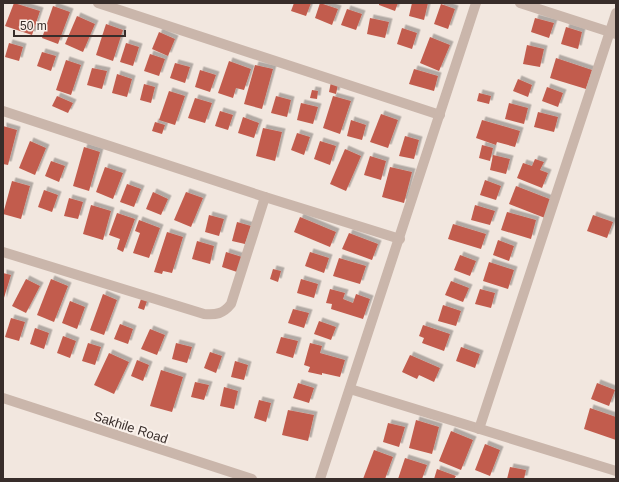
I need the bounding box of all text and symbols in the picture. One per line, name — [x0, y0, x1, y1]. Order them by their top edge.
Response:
scale bar — [14, 12, 125, 38]
text: 50 m — [20, 19, 47, 33]
street label: Sakhile Road — [92, 408, 170, 447]

